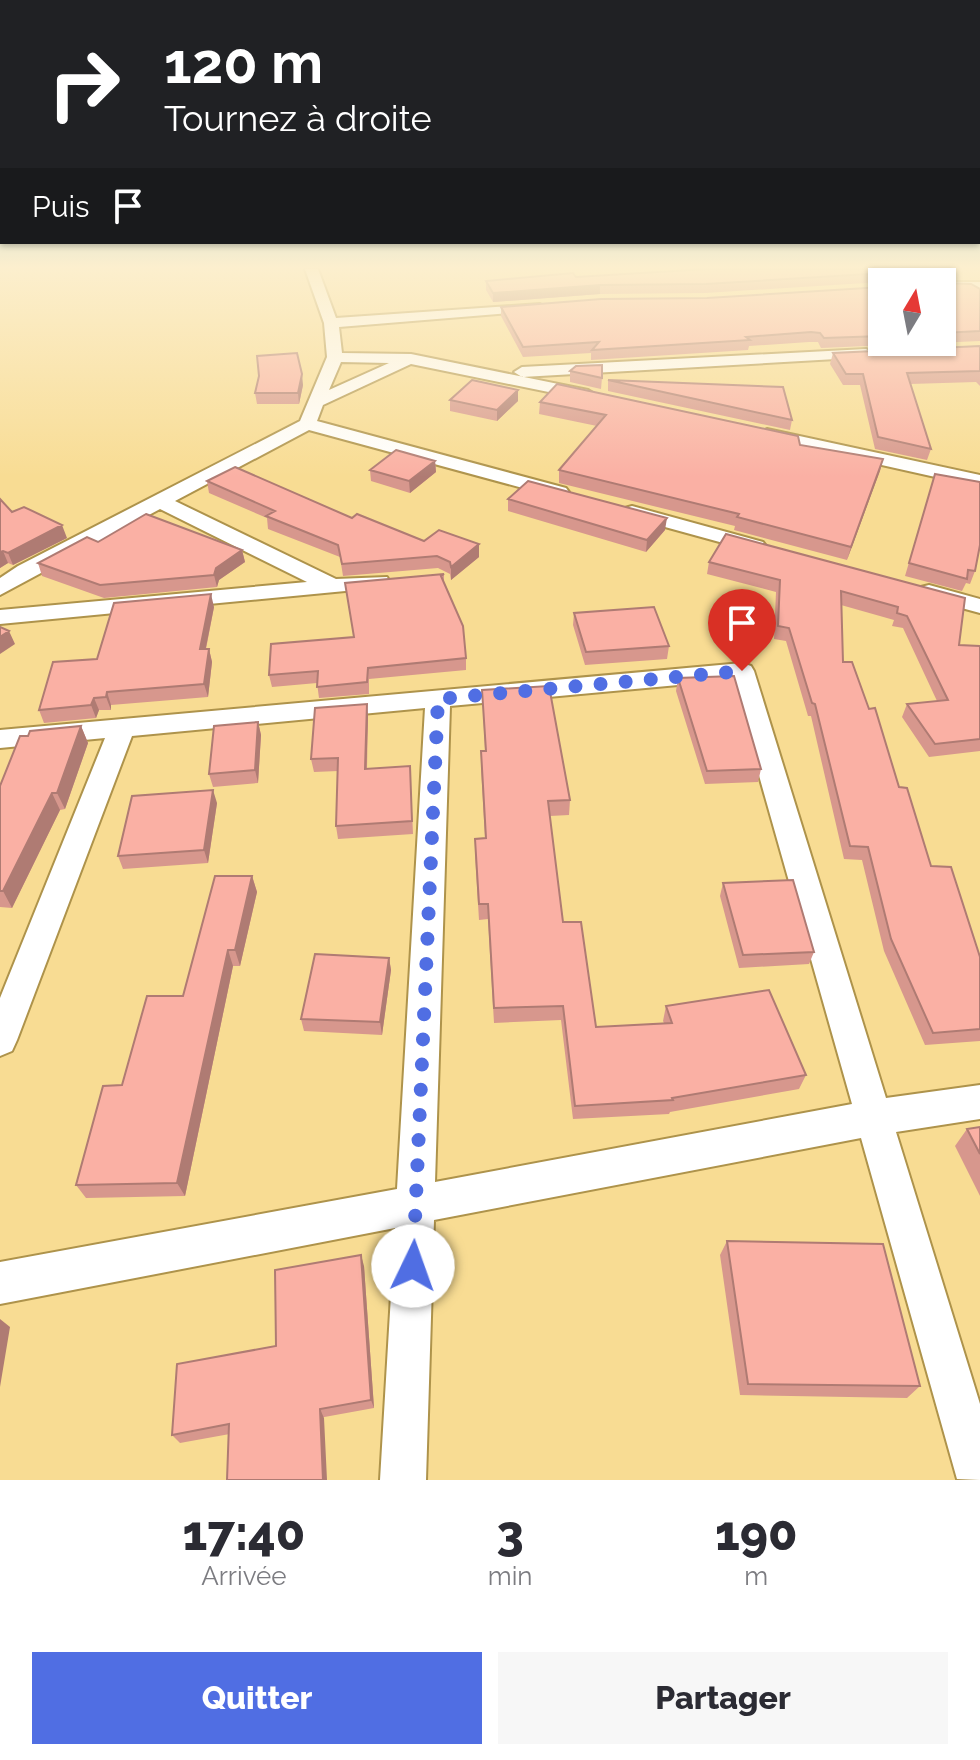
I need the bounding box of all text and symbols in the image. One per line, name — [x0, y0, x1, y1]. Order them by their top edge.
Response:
text: 120 m — [164, 30, 323, 96]
icon: right — [32, 32, 136, 136]
text: Tournez à droite — [164, 97, 432, 139]
icon: arrive — [106, 184, 150, 228]
text: Puis — [32, 189, 90, 224]
north arrow — [868, 268, 956, 356]
map controls — [868, 268, 956, 356]
pin — [708, 589, 776, 671]
icon: arrive — [720, 601, 764, 645]
position arrow — [371, 1224, 455, 1308]
text: 17:40 — [182, 1505, 305, 1561]
text: 3 — [496, 1505, 524, 1561]
text: 190 — [715, 1505, 798, 1561]
text: Arrivée — [201, 1561, 287, 1591]
text: min — [488, 1561, 533, 1591]
text: m — [744, 1561, 768, 1591]
button: Quitter — [32, 1652, 482, 1744]
button: Partager — [498, 1652, 948, 1744]

